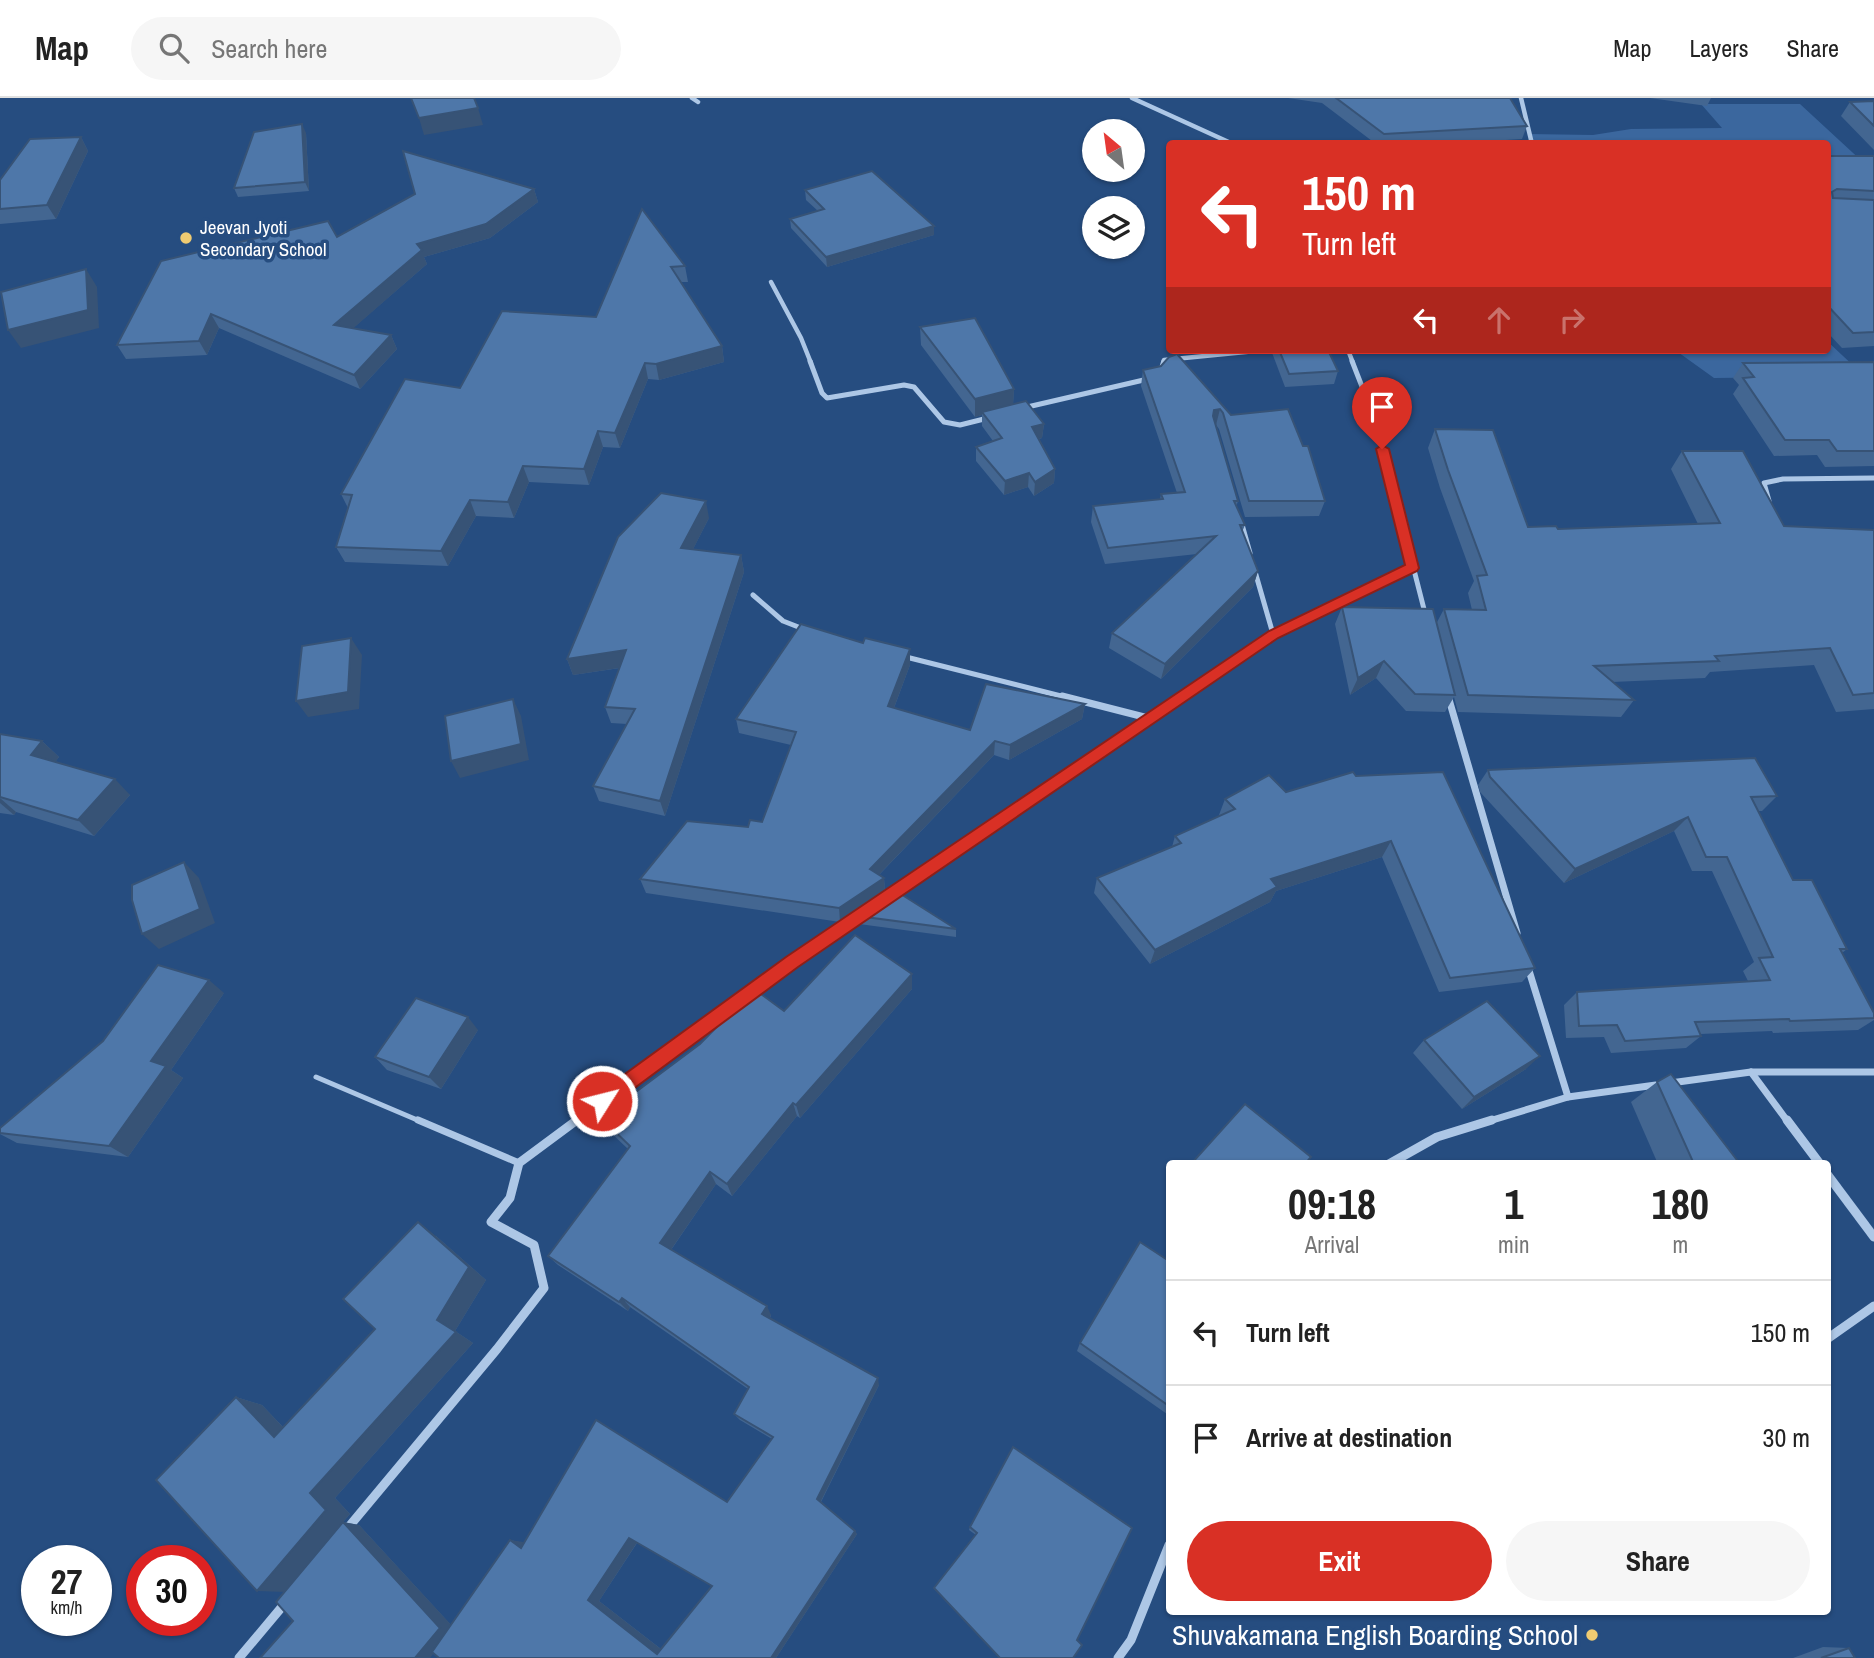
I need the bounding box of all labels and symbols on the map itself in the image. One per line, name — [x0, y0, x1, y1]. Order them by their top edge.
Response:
north arrow — [1082, 119, 1144, 182]
place label: Jeevan Jyoti Secondary School — [200, 214, 326, 262]
marker: Jeevan Jyoti Secondary School — [178, 230, 194, 246]
pin — [1352, 377, 1412, 449]
position arrow — [565, 1064, 639, 1138]
speed limit sign: 30 — [126, 1545, 217, 1636]
place label: Shuvakamana English Boarding School — [1172, 1616, 1578, 1654]
marker: Shuvakamana English Boarding School — [1584, 1627, 1600, 1643]

